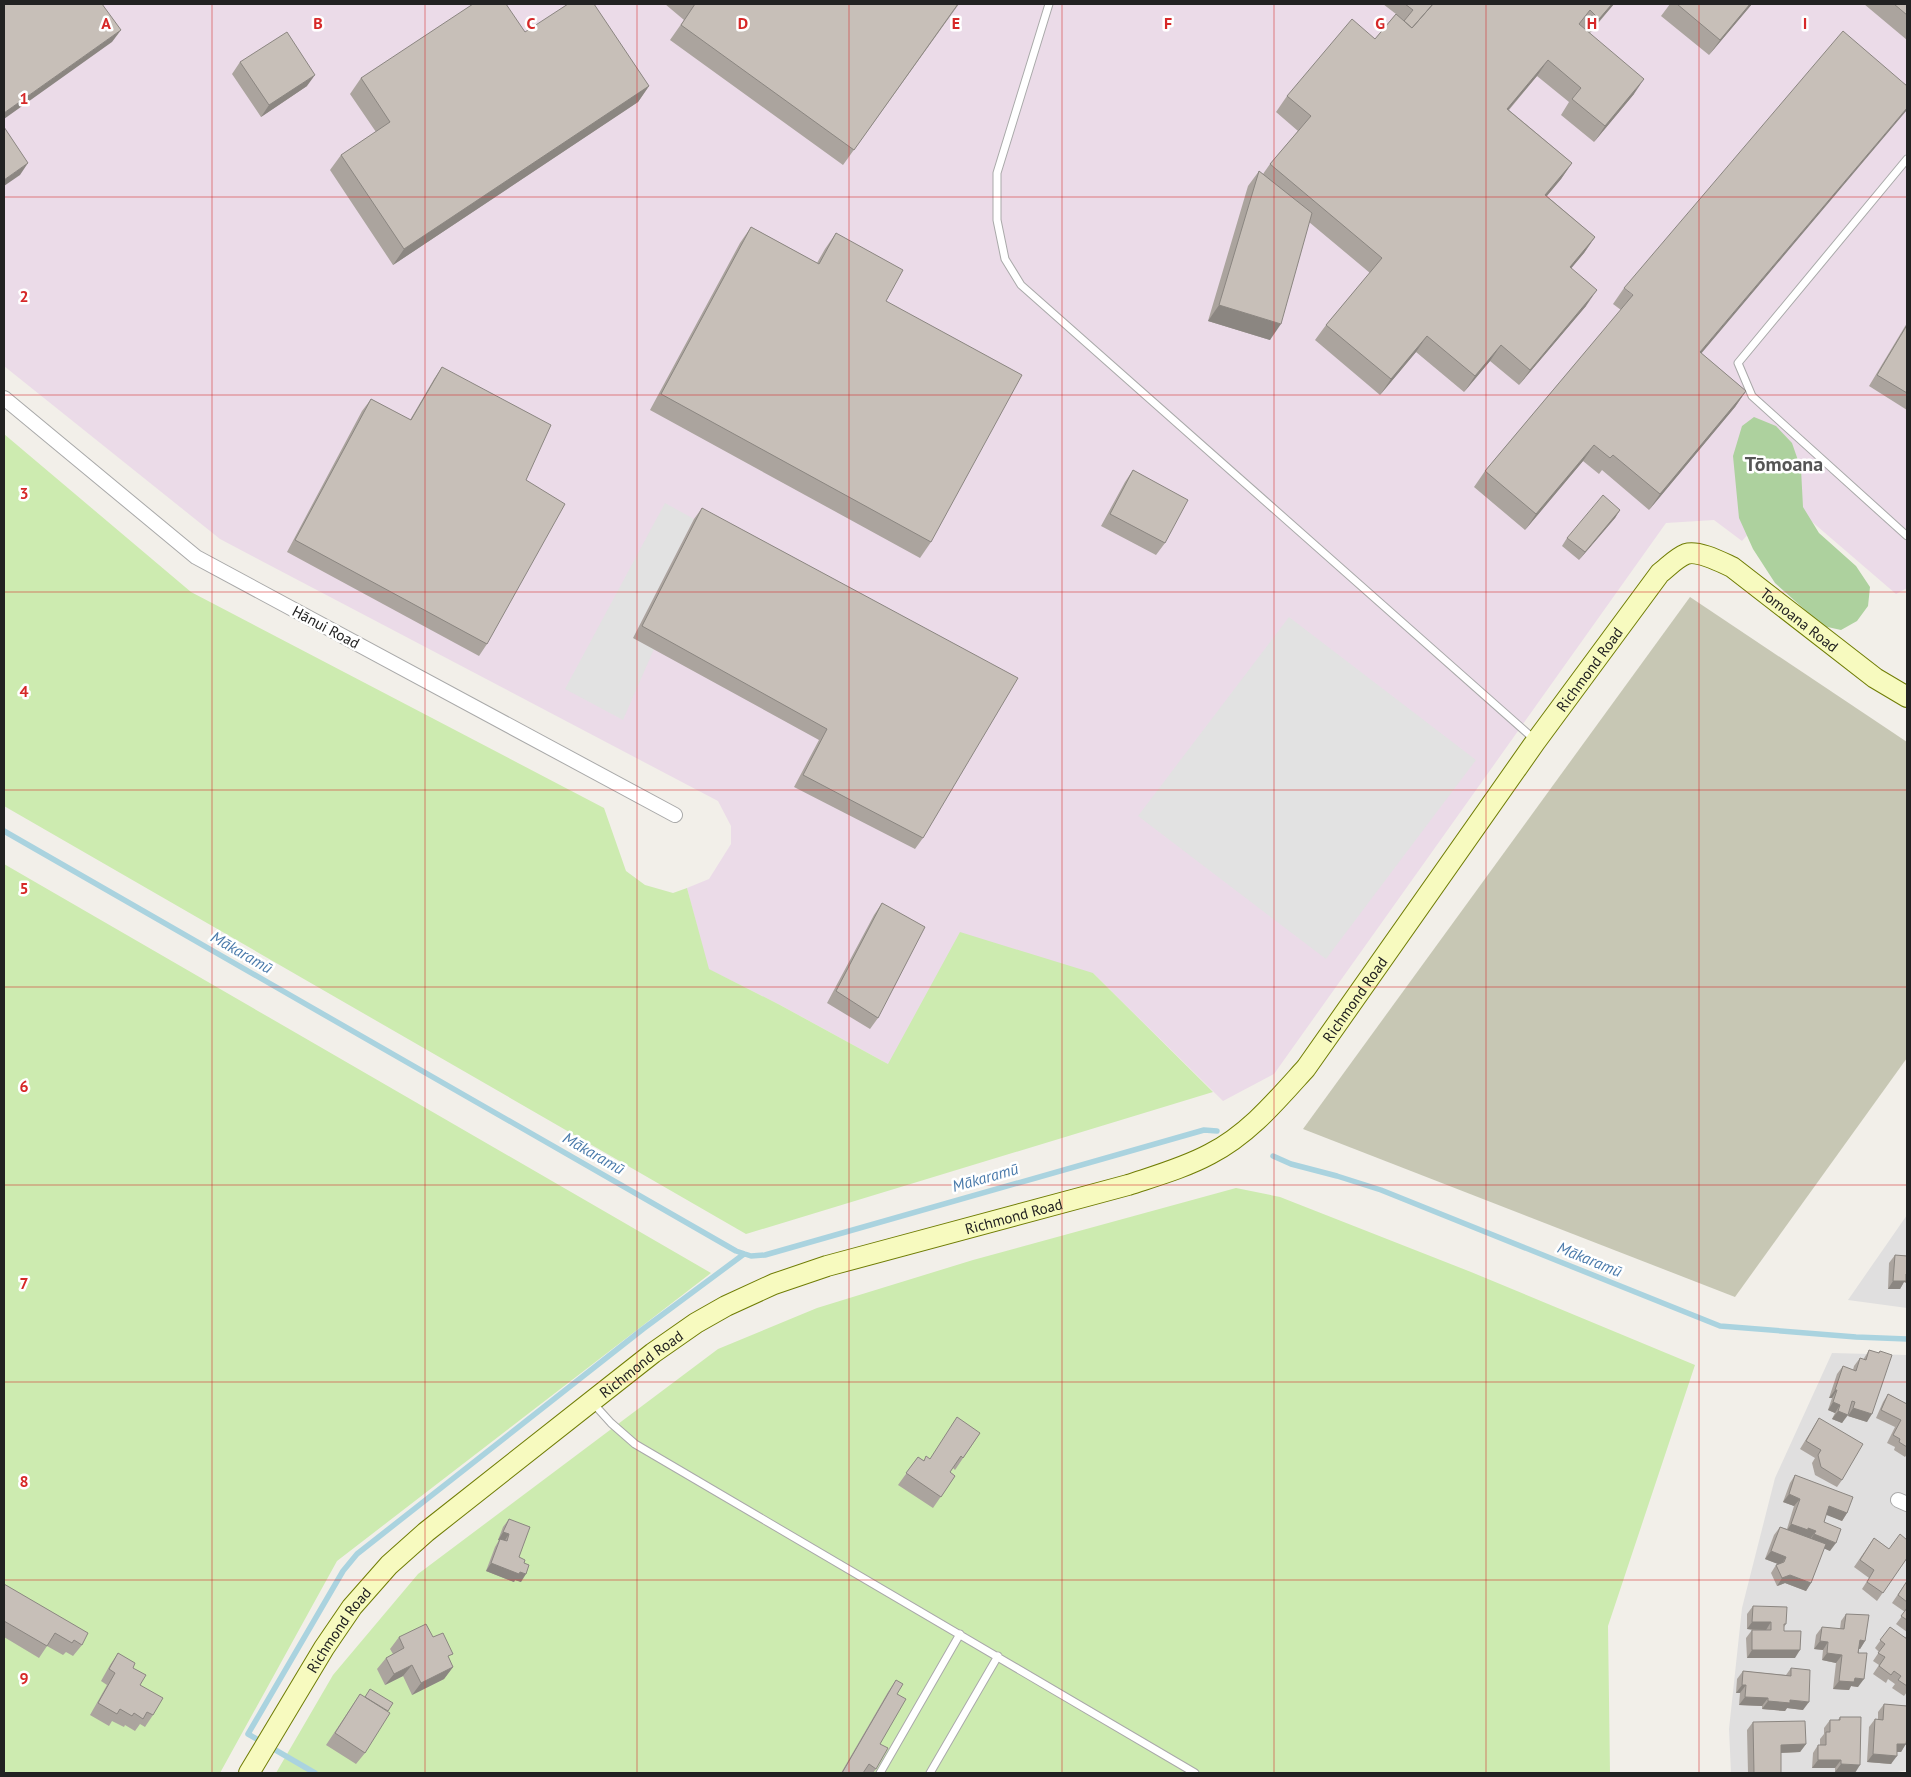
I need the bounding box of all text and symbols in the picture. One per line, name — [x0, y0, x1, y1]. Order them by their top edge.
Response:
text: A — [101, 13, 111, 33]
text: B — [313, 13, 323, 33]
text: C — [527, 13, 536, 33]
text: D — [738, 13, 748, 33]
text: E — [952, 13, 960, 33]
text: F — [1164, 13, 1172, 33]
text: G — [1375, 13, 1385, 33]
text: H — [1587, 13, 1597, 33]
text: I — [1803, 13, 1807, 33]
text: 1 — [19, 88, 29, 108]
text: 2 — [19, 286, 29, 306]
district label: Tōmoana — [1745, 451, 1823, 477]
text: 3 — [19, 483, 29, 503]
street label: Tomoana Road — [1757, 583, 1842, 656]
street label: Hānui Road — [289, 601, 363, 653]
street label: Richmond Road — [1552, 623, 1626, 715]
text: 4 — [19, 681, 29, 701]
text: 5 — [19, 878, 29, 898]
water label: Mākaramū — [208, 926, 276, 978]
street label: Richmond Road — [1318, 953, 1391, 1046]
text: 6 — [19, 1076, 29, 1096]
water label: Mākaramū — [560, 1127, 628, 1179]
water label: Mākaramū — [950, 1158, 1020, 1196]
street label: Richmond Road — [963, 1194, 1065, 1238]
water label: Mākaramū — [1555, 1237, 1625, 1281]
text: 7 — [19, 1273, 29, 1293]
street label: Richmond Road — [595, 1326, 686, 1401]
text: 8 — [19, 1471, 29, 1491]
street label: Richmond Road — [302, 1583, 375, 1676]
text: 9 — [19, 1668, 29, 1688]

